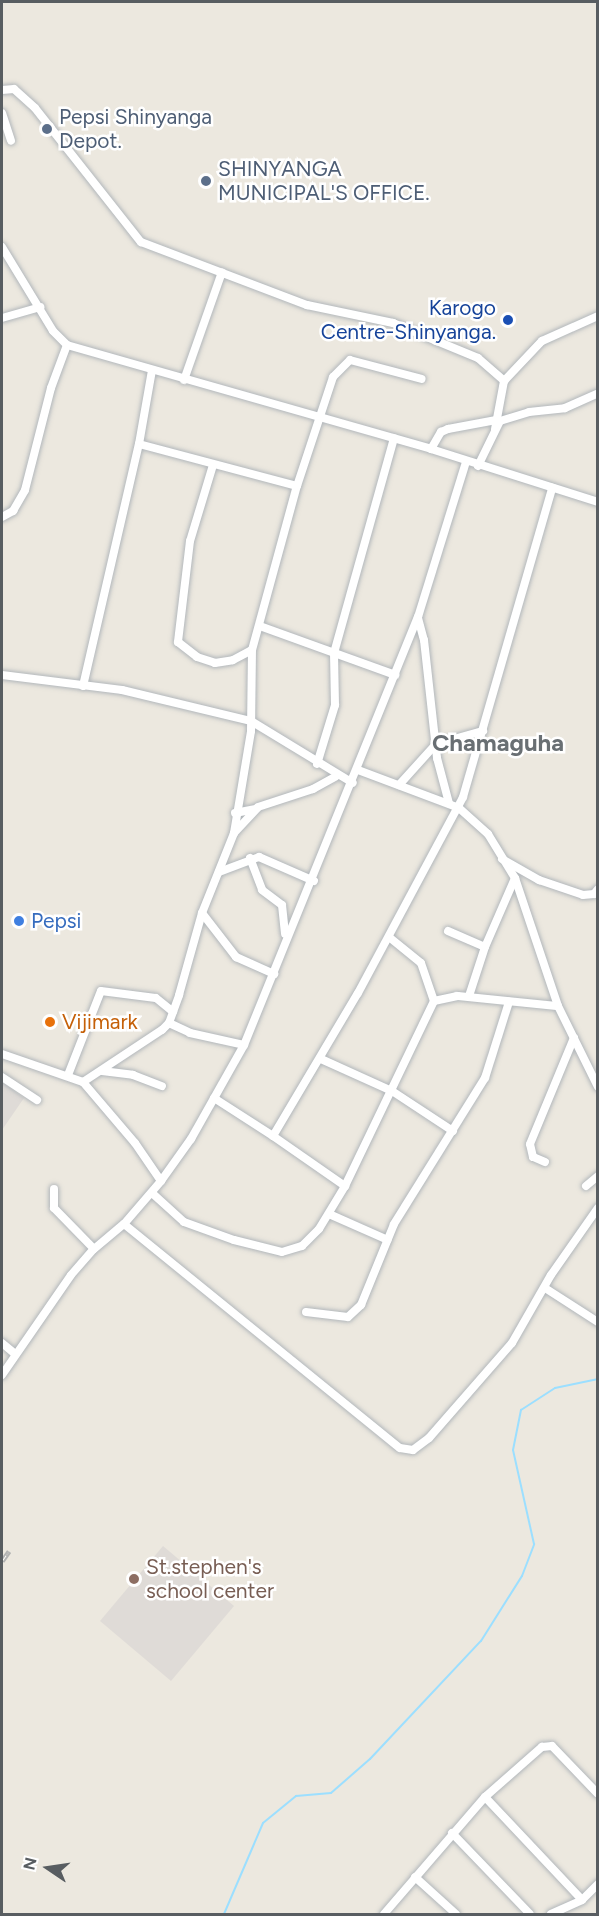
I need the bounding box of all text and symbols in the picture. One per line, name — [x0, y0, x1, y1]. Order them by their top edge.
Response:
place label: Pepsi Shinyanga Depot. — [59, 104, 212, 154]
marker: Pepsi Shinyanga Depot. — [40, 122, 54, 136]
place label: SHINYANGA MUNICIPAL'S OFFICE. — [218, 156, 430, 206]
marker: SHINYANGA MUNICIPAL'S OFFICE. — [199, 174, 213, 188]
place label: Karogo Centre-Shinyanga. — [321, 295, 496, 345]
marker: Karogo Centre-Shinyanga. — [501, 313, 515, 327]
district label: Chamaguha — [432, 729, 564, 757]
place label: Pepsi — [31, 908, 81, 934]
marker: Pepsi — [12, 914, 26, 928]
place label: Vijimark — [62, 1009, 138, 1035]
marker: Vijimark — [43, 1015, 57, 1029]
place label: St.stephen's school center — [146, 1554, 274, 1604]
marker: St.stephen's school center — [127, 1572, 141, 1586]
north arrow — [18, 1838, 78, 1898]
text: N — [19, 1856, 41, 1872]

